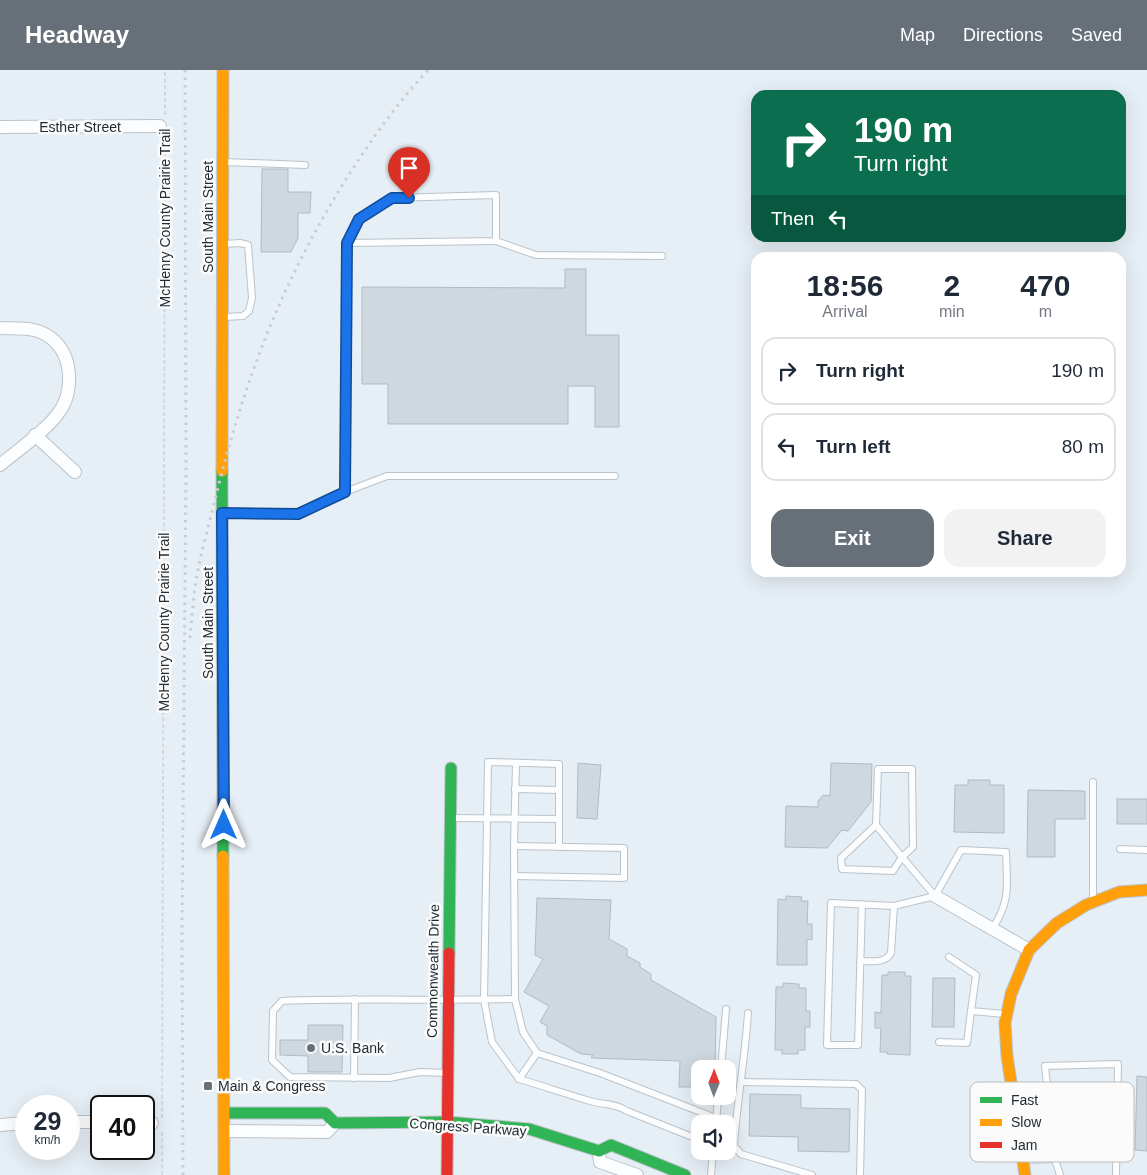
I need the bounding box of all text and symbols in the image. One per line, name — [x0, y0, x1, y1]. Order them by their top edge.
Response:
text: Headway — [25, 21, 129, 48]
text: Map — [900, 25, 935, 45]
text: Directions — [963, 25, 1043, 45]
text: Saved — [1071, 25, 1122, 45]
icon: right — [771, 110, 836, 175]
text: 190 m — [854, 110, 953, 149]
street label: Esther Street — [39, 119, 121, 135]
street label: McHenry County Prairie Trail — [157, 129, 173, 307]
pin — [388, 147, 430, 198]
text: Turn right — [854, 151, 947, 176]
icon: arrive — [395, 154, 423, 182]
street label: South Main Street — [200, 161, 216, 273]
icon: left — [824, 205, 852, 233]
text: Then — [771, 208, 814, 229]
text: 18:56 — [807, 269, 883, 302]
text: 2 — [943, 269, 960, 302]
text: 470 — [1020, 269, 1070, 302]
text: Arrival — [822, 303, 868, 320]
text: min — [939, 303, 965, 320]
text: m — [1039, 303, 1052, 320]
icon: right — [773, 357, 801, 385]
text: Turn right — [816, 360, 904, 381]
text: 190 m — [1051, 360, 1104, 381]
icon: left — [773, 433, 801, 461]
text: Turn left — [816, 436, 891, 457]
text: 80 m — [1062, 436, 1104, 457]
button: Exit — [771, 509, 934, 567]
button: Share — [944, 509, 1106, 567]
street label: McHenry County Prairie Trail — [156, 533, 172, 711]
street label: South Main Street — [200, 567, 216, 679]
position arrow — [197, 798, 249, 850]
street label: Commonwealth Drive — [424, 904, 442, 1038]
place label: U.S. Bank — [321, 1040, 385, 1056]
marker: U.S. Bank — [305, 1042, 317, 1054]
north arrow — [691, 1060, 736, 1105]
map controls — [691, 1060, 736, 1160]
place label: Main & Congress — [218, 1078, 325, 1094]
marker: Main & Congress — [202, 1080, 214, 1092]
legend — [970, 1082, 1134, 1162]
text: Fast — [1011, 1092, 1038, 1108]
speed limit sign: 40 — [90, 1095, 155, 1160]
text: 29 — [34, 1107, 61, 1135]
text: Slow — [1011, 1114, 1042, 1130]
street label: Congress Parkway — [409, 1115, 527, 1139]
button: sound — [691, 1115, 736, 1160]
text: km/h — [34, 1133, 61, 1147]
text: Jam — [1011, 1137, 1037, 1153]

